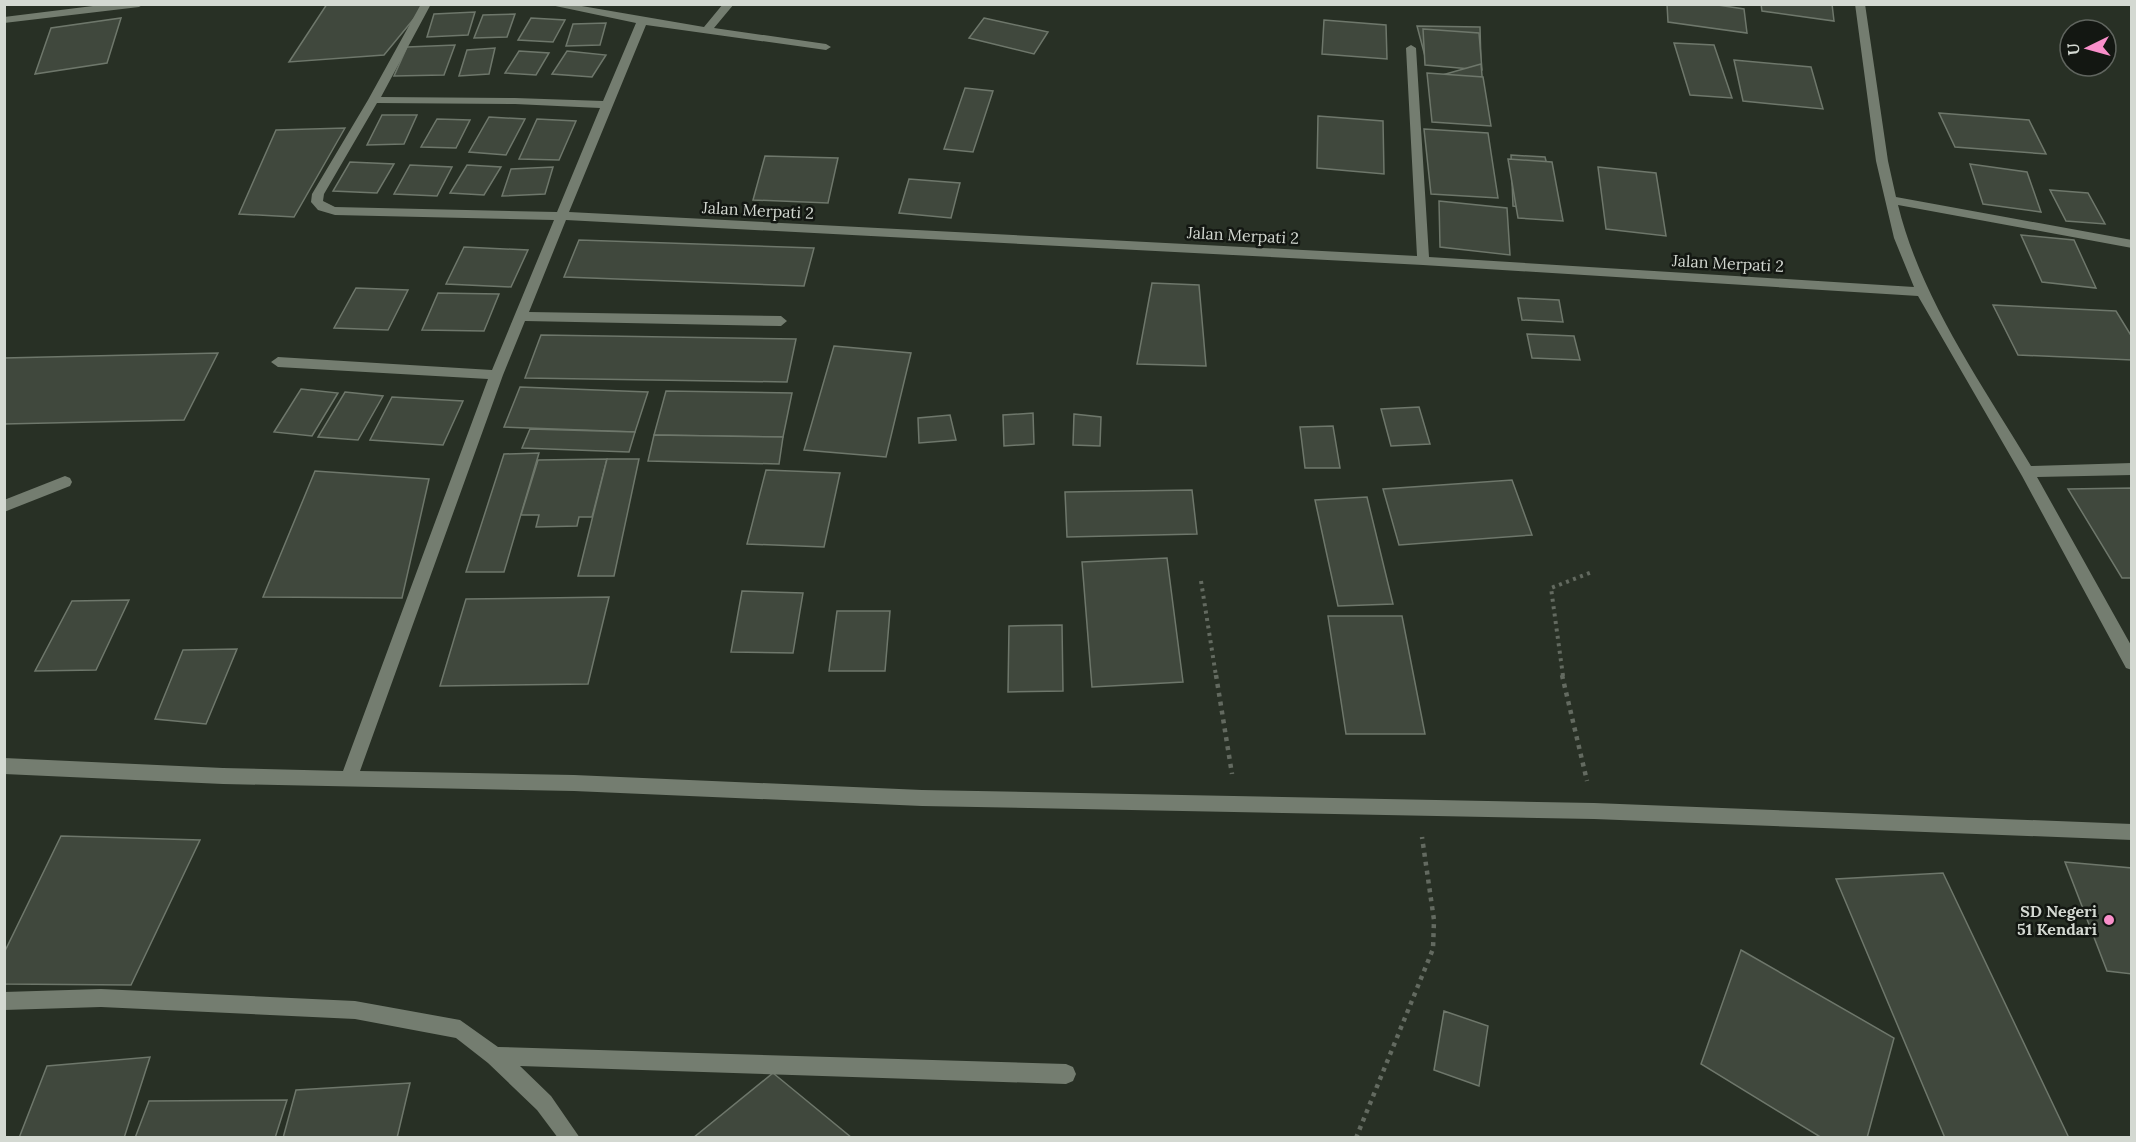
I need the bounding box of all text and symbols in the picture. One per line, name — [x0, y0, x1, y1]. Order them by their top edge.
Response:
north arrow — [2058, 18, 2118, 78]
text: U — [2063, 42, 2084, 56]
street label: Jalan Merpati 2 — [701, 197, 814, 223]
street label: Jalan Merpati 2 — [1186, 222, 1299, 248]
street label: Jalan Merpati 2 — [1671, 250, 1784, 276]
place label: SD Negeri 51 Kendari — [2017, 901, 2097, 939]
marker: SD Negeri 51 Kendari — [2102, 913, 2116, 927]

